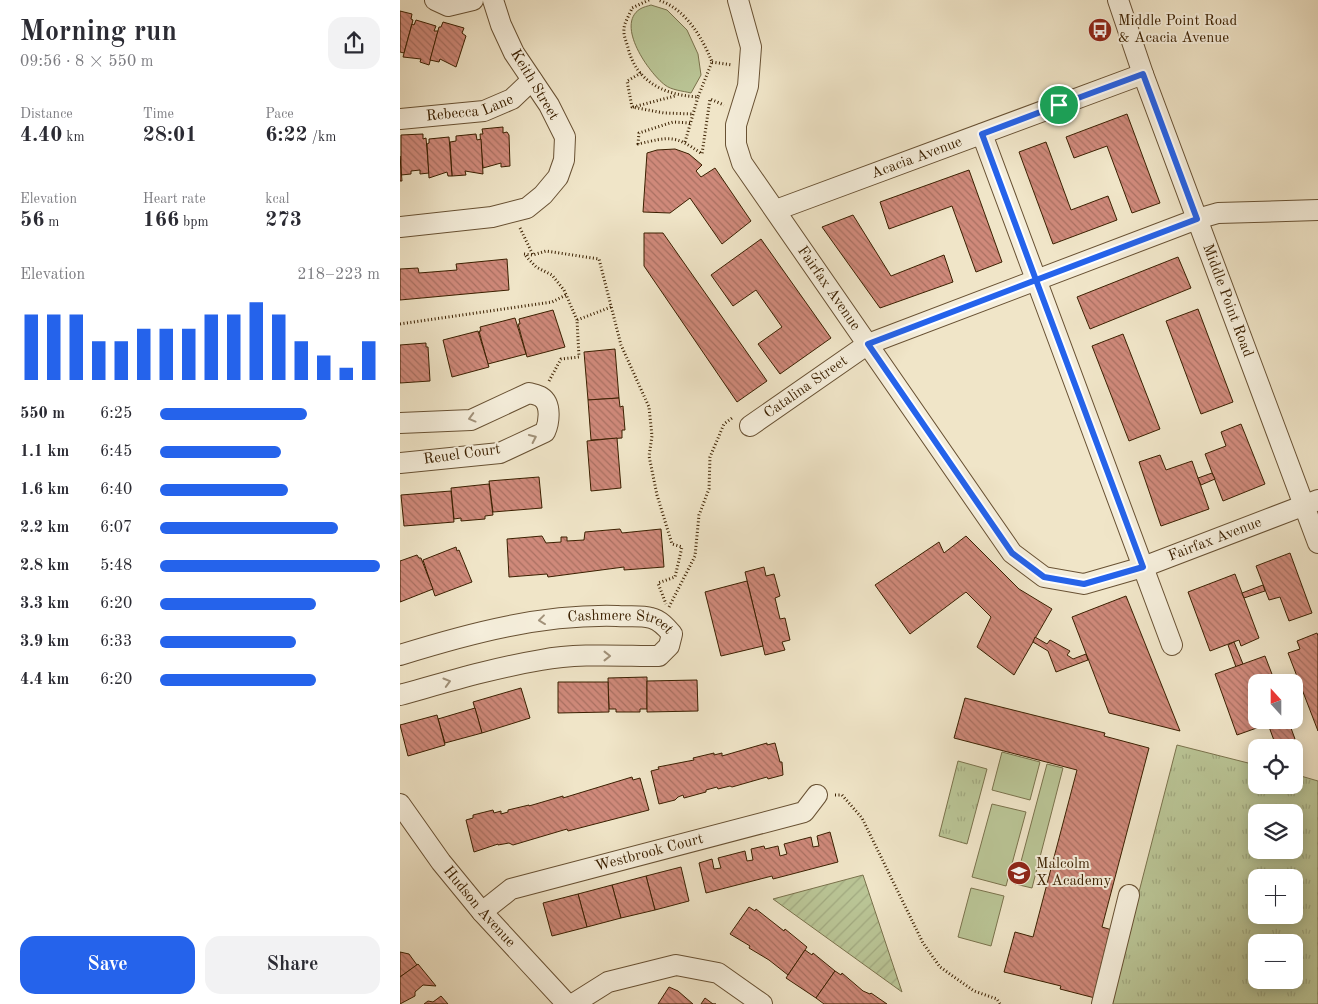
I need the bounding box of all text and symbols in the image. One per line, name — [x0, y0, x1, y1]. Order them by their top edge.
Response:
place label: Middle Point Road & Acacia Avenue — [1118, 14, 1237, 46]
button: share — [328, 17, 380, 69]
bus stop icon: Middle Point Road & Acacia Avenue — [1087, 17, 1113, 43]
text: Morning run — [20, 19, 177, 47]
street label: Keith Street — [507, 47, 561, 123]
text: 09:56 · 8 × 550 m — [20, 54, 153, 70]
pin — [1038, 84, 1080, 126]
icon: arrive — [1045, 91, 1073, 119]
street label: Rebecca Lane — [425, 92, 516, 124]
text: Distance — [20, 107, 73, 121]
text: Time — [143, 107, 174, 121]
text: Pace — [265, 107, 294, 121]
text: 4.40 — [20, 125, 62, 146]
text: 28:01 — [143, 125, 197, 146]
text: 6:22 — [265, 125, 308, 146]
text: km — [62, 130, 85, 144]
text: /km — [308, 130, 336, 144]
street label: Acacia Avenue — [869, 134, 964, 181]
text: Elevation — [20, 192, 77, 206]
text: Heart rate — [143, 192, 206, 206]
text: kcal — [265, 192, 289, 206]
text: 56 — [20, 210, 44, 231]
text: 166 — [143, 210, 179, 231]
text: 273 — [265, 210, 302, 231]
text: m — [44, 215, 59, 229]
text: bpm — [179, 215, 209, 229]
street label: Middle Point Road — [1200, 242, 1256, 359]
street label: Fairfax Avenue — [794, 243, 863, 333]
text: Elevation — [20, 267, 85, 283]
text: 218–223 m — [297, 267, 380, 283]
street label: Catalina Street — [761, 353, 850, 421]
text: 550 m — [20, 406, 65, 422]
text: 6:25 — [100, 406, 132, 422]
one-way arrow — [467, 412, 476, 423]
one-way arrow — [527, 434, 536, 444]
street label: Reuel Court — [422, 442, 502, 468]
text: 1.1 km — [20, 444, 69, 460]
text: 6:45 — [100, 444, 132, 460]
text: 1.6 km — [20, 482, 69, 498]
text: 6:40 — [100, 482, 132, 498]
street label: Fairfax Avenue — [1166, 515, 1264, 564]
text: 2.2 km — [20, 520, 69, 536]
text: 6:07 — [100, 520, 132, 536]
text: 2.8 km — [20, 558, 69, 574]
text: 5:48 — [100, 558, 132, 574]
text: 3.3 km — [20, 596, 69, 612]
text: 6:20 — [100, 596, 132, 612]
street label: Cashmere Street — [567, 608, 676, 637]
one-way arrow — [537, 614, 545, 625]
text: 3.9 km — [20, 634, 69, 650]
text: 6:33 — [100, 634, 132, 650]
one-way arrow — [603, 651, 611, 661]
text: 4.4 km — [20, 672, 69, 688]
text: 6:20 — [100, 672, 132, 688]
north arrow — [1248, 674, 1302, 729]
map controls — [1248, 674, 1303, 989]
one-way arrow — [442, 677, 451, 687]
button: locate — [1248, 739, 1303, 794]
button: layers — [1248, 804, 1303, 859]
street label: Westbrook Court — [594, 831, 705, 874]
place label: Malcolm X Academy — [1036, 857, 1112, 889]
school or university icon: Malcolm X Academy — [1006, 860, 1032, 886]
street label: Hudson Avenue — [440, 864, 518, 950]
button: + — [1248, 869, 1303, 924]
button: − — [1248, 934, 1303, 989]
button: Save — [20, 936, 195, 994]
button: Share — [205, 936, 380, 994]

